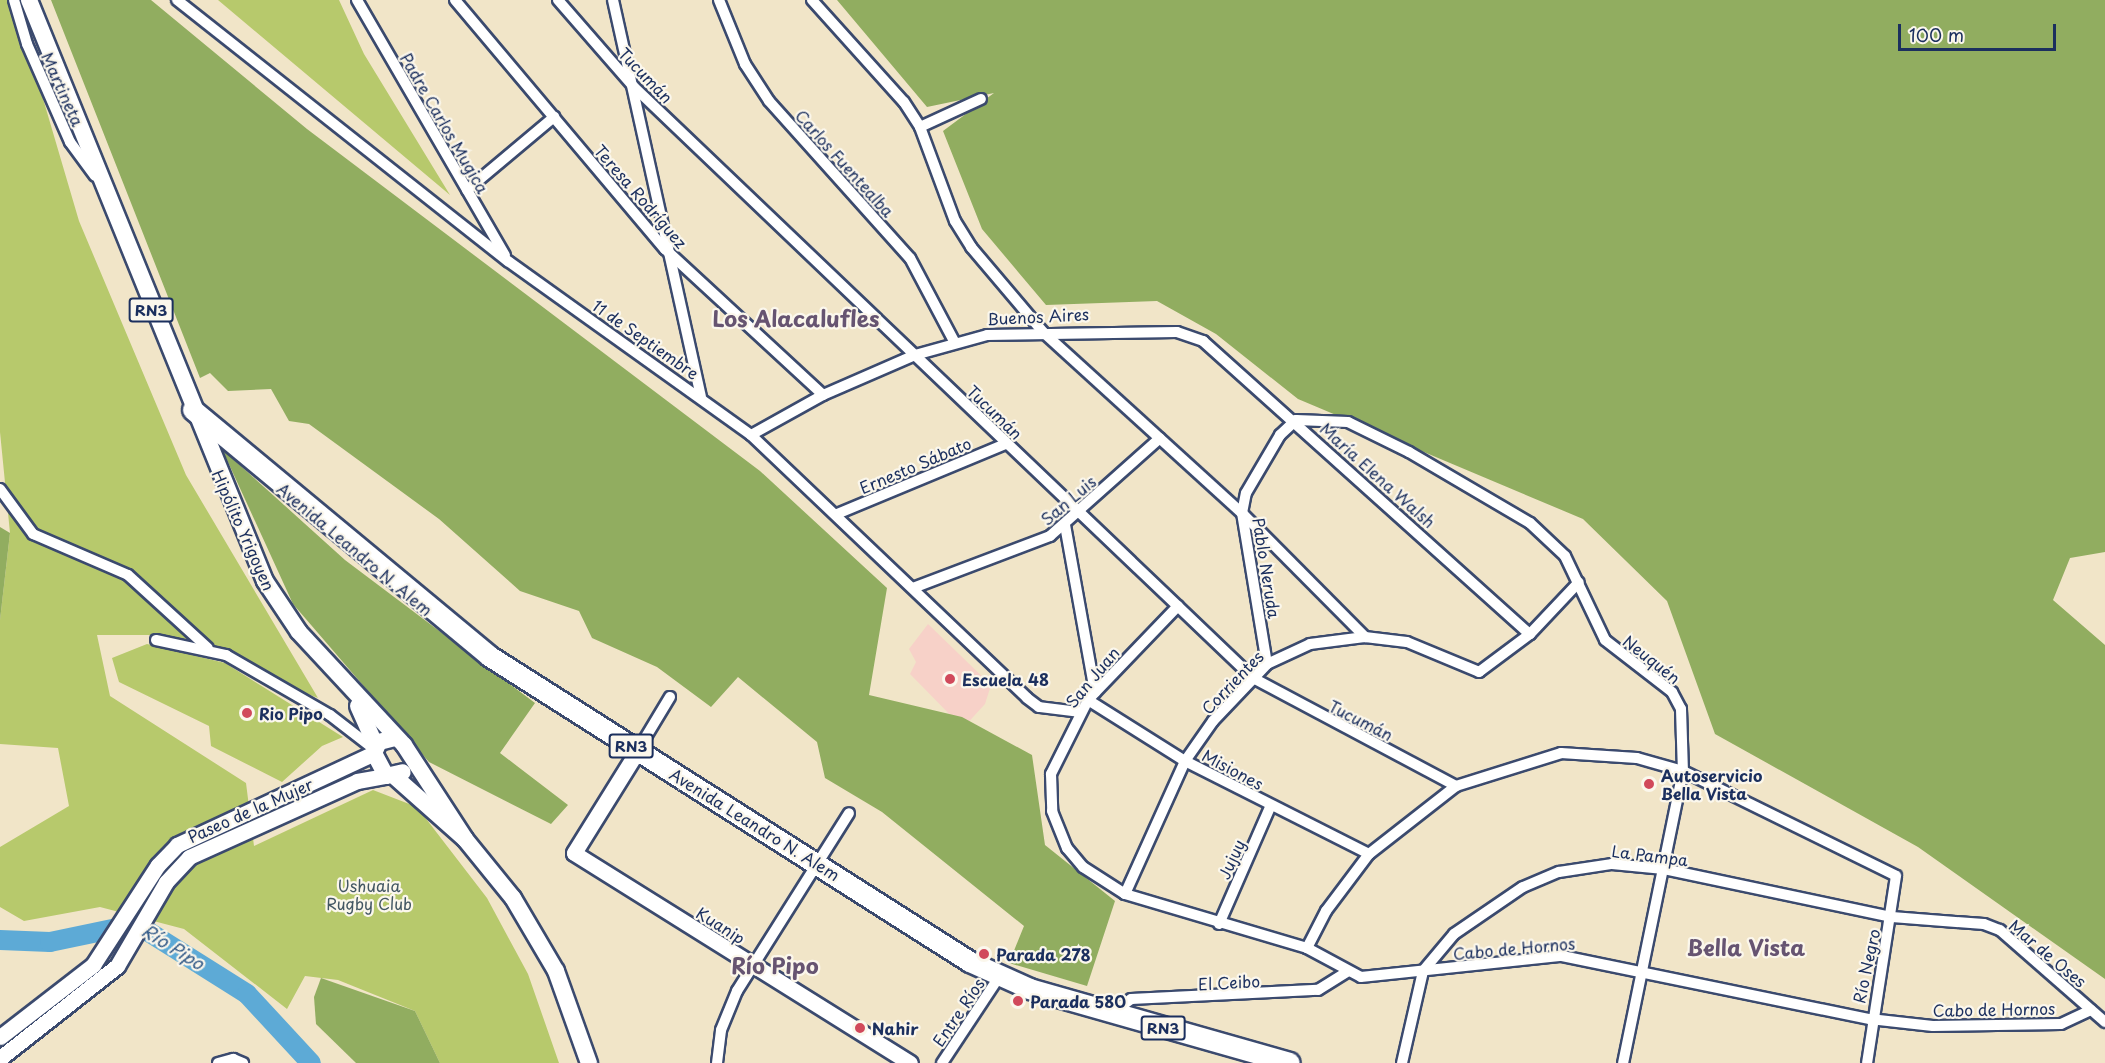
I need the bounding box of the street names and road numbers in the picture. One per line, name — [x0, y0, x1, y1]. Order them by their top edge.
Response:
street label: Tucumán — [615, 43, 677, 107]
street label: Martineta — [38, 49, 88, 129]
street label: Padre Carlos Mugica — [397, 49, 493, 197]
street label: Carlos Fuentealba — [791, 105, 899, 221]
street label: Teresa Rodríguez — [591, 140, 691, 252]
street label: 11 de Septiembre — [588, 294, 704, 384]
road number: RN3 — [128, 298, 174, 322]
street label: Buenos Aires — [987, 304, 1089, 328]
street label: Tucumán — [963, 381, 1027, 443]
street label: María Elena Walsh — [1317, 419, 1439, 531]
street label: Ernesto Sábato — [856, 433, 974, 497]
street label: Hipólito Yrigoyen — [209, 467, 279, 593]
street label: San Luis — [1037, 472, 1099, 528]
street label: Avenida Leandro N. Alem — [274, 479, 436, 619]
street label: Pablo Neruda — [1249, 516, 1285, 620]
street label: Neuquén — [1620, 631, 1684, 687]
street label: San Juan — [1061, 643, 1123, 711]
street label: Corrientes — [1197, 646, 1267, 718]
street label: Tucumán — [1326, 696, 1396, 744]
road number: RN3 — [608, 734, 654, 758]
street label: Misiones — [1199, 745, 1267, 793]
street label: Avenida Leandro N. Alem — [667, 764, 843, 884]
street label: Paseo de la Mujer — [184, 774, 316, 846]
street label: Jujuy — [1214, 836, 1248, 882]
street label: La Pampa — [1611, 841, 1689, 869]
street label: Kuanip — [693, 903, 749, 947]
street label: Mar de Oses — [2005, 915, 2091, 991]
street label: Río Negro — [1849, 926, 1883, 1006]
street label: Cabo de Hornos — [1453, 933, 1575, 963]
street label: El Ceibo — [1197, 971, 1261, 993]
street label: Entre Ríos — [928, 974, 988, 1050]
street label: Cabo de Hornos — [1933, 998, 2055, 1020]
road number: RN3 — [1140, 1016, 1186, 1040]

